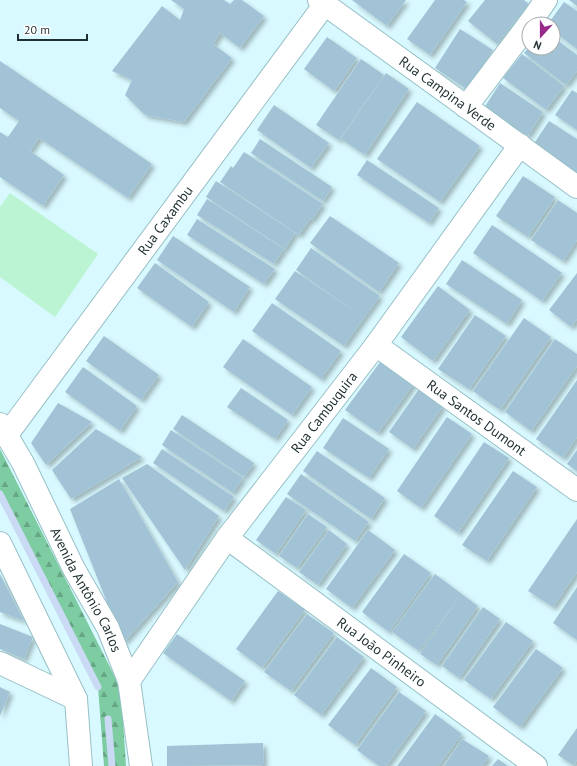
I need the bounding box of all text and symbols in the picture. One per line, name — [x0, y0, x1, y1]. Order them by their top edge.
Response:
scale bar — [18, 16, 87, 42]
north arrow — [521, 16, 561, 56]
text: 20 m — [24, 22, 50, 37]
text: N — [532, 38, 543, 53]
street label: Rua Campina Verde — [396, 52, 500, 135]
street label: Rua Caxambu — [134, 182, 197, 259]
street label: Rua Cambuquira — [287, 368, 361, 457]
street label: Rua Santos Dumont — [423, 376, 530, 460]
street label: Avenida Antônio Carlos — [46, 524, 126, 655]
street label: Rua João Pinheiro — [333, 613, 430, 691]

